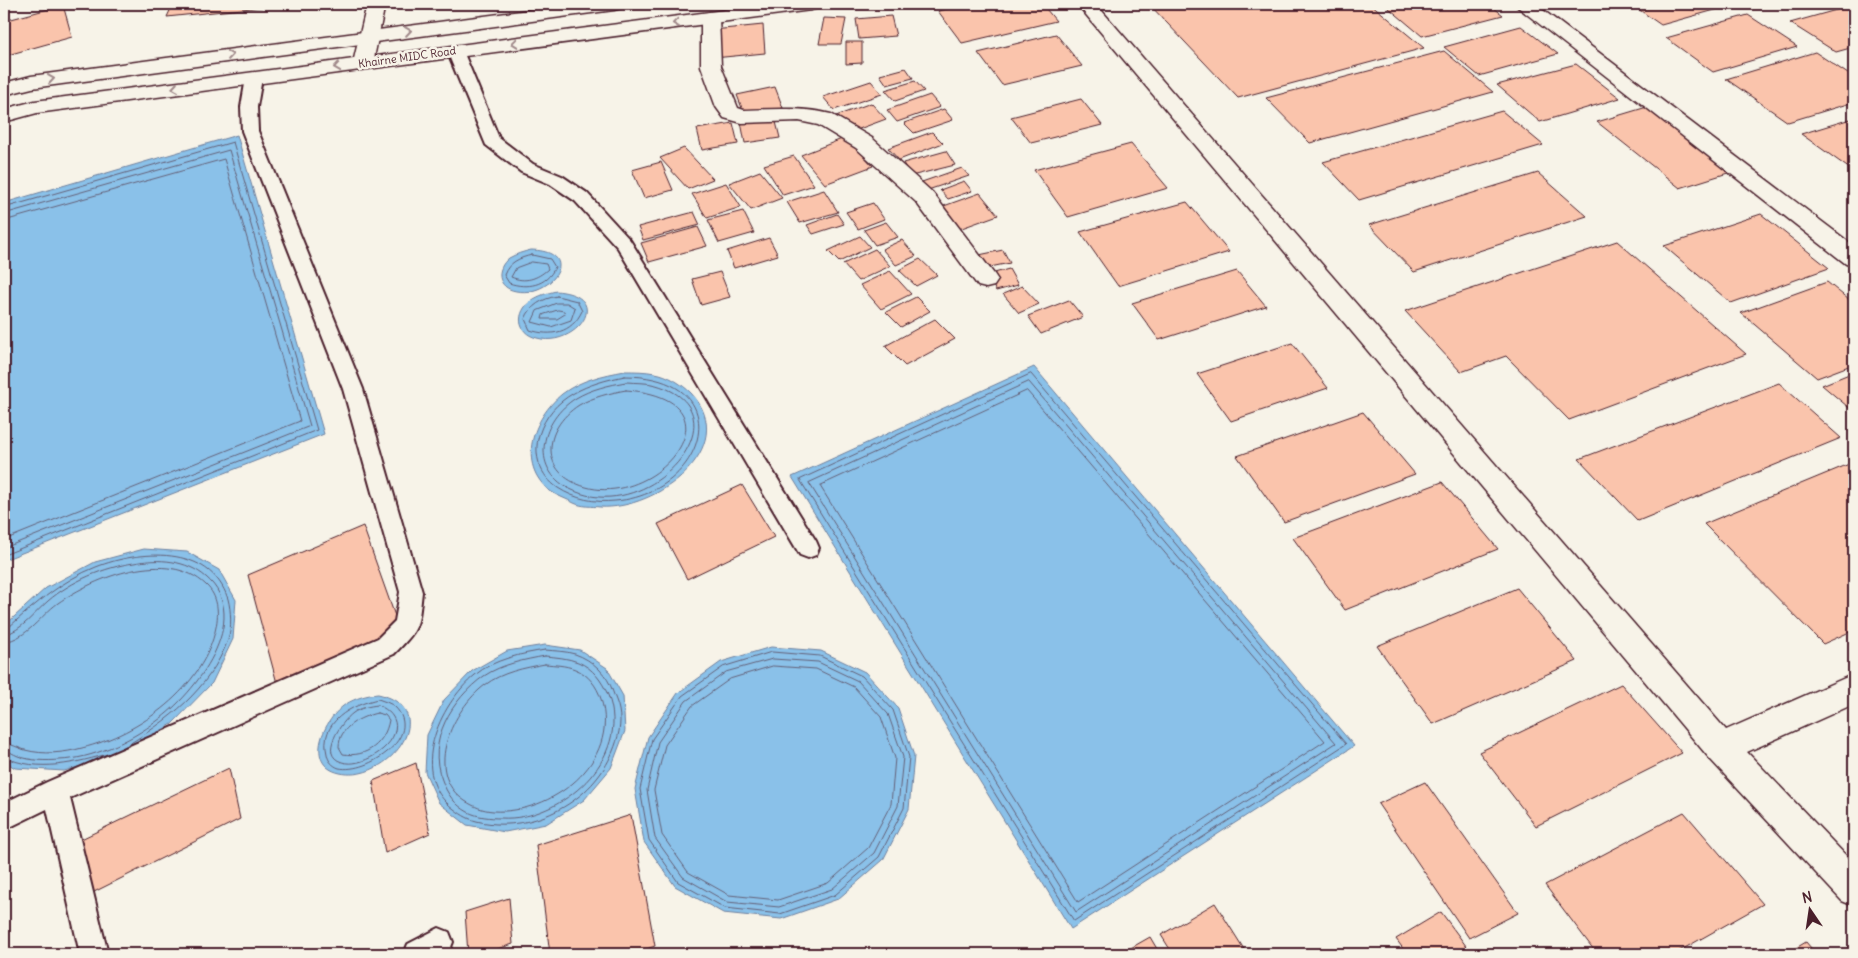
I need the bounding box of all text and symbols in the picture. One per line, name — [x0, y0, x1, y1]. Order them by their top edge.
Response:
one-way arrow — [672, 17, 681, 27]
one-way arrow — [404, 26, 412, 37]
one-way arrow — [511, 37, 519, 48]
street label: Khairne MIDC Road — [357, 43, 457, 71]
one-way arrow — [226, 50, 234, 61]
one-way arrow — [332, 61, 341, 71]
one-way arrow — [48, 74, 56, 85]
one-way arrow — [171, 82, 179, 93]
north arrow — [1786, 886, 1836, 936]
text: N — [1800, 887, 1814, 907]

